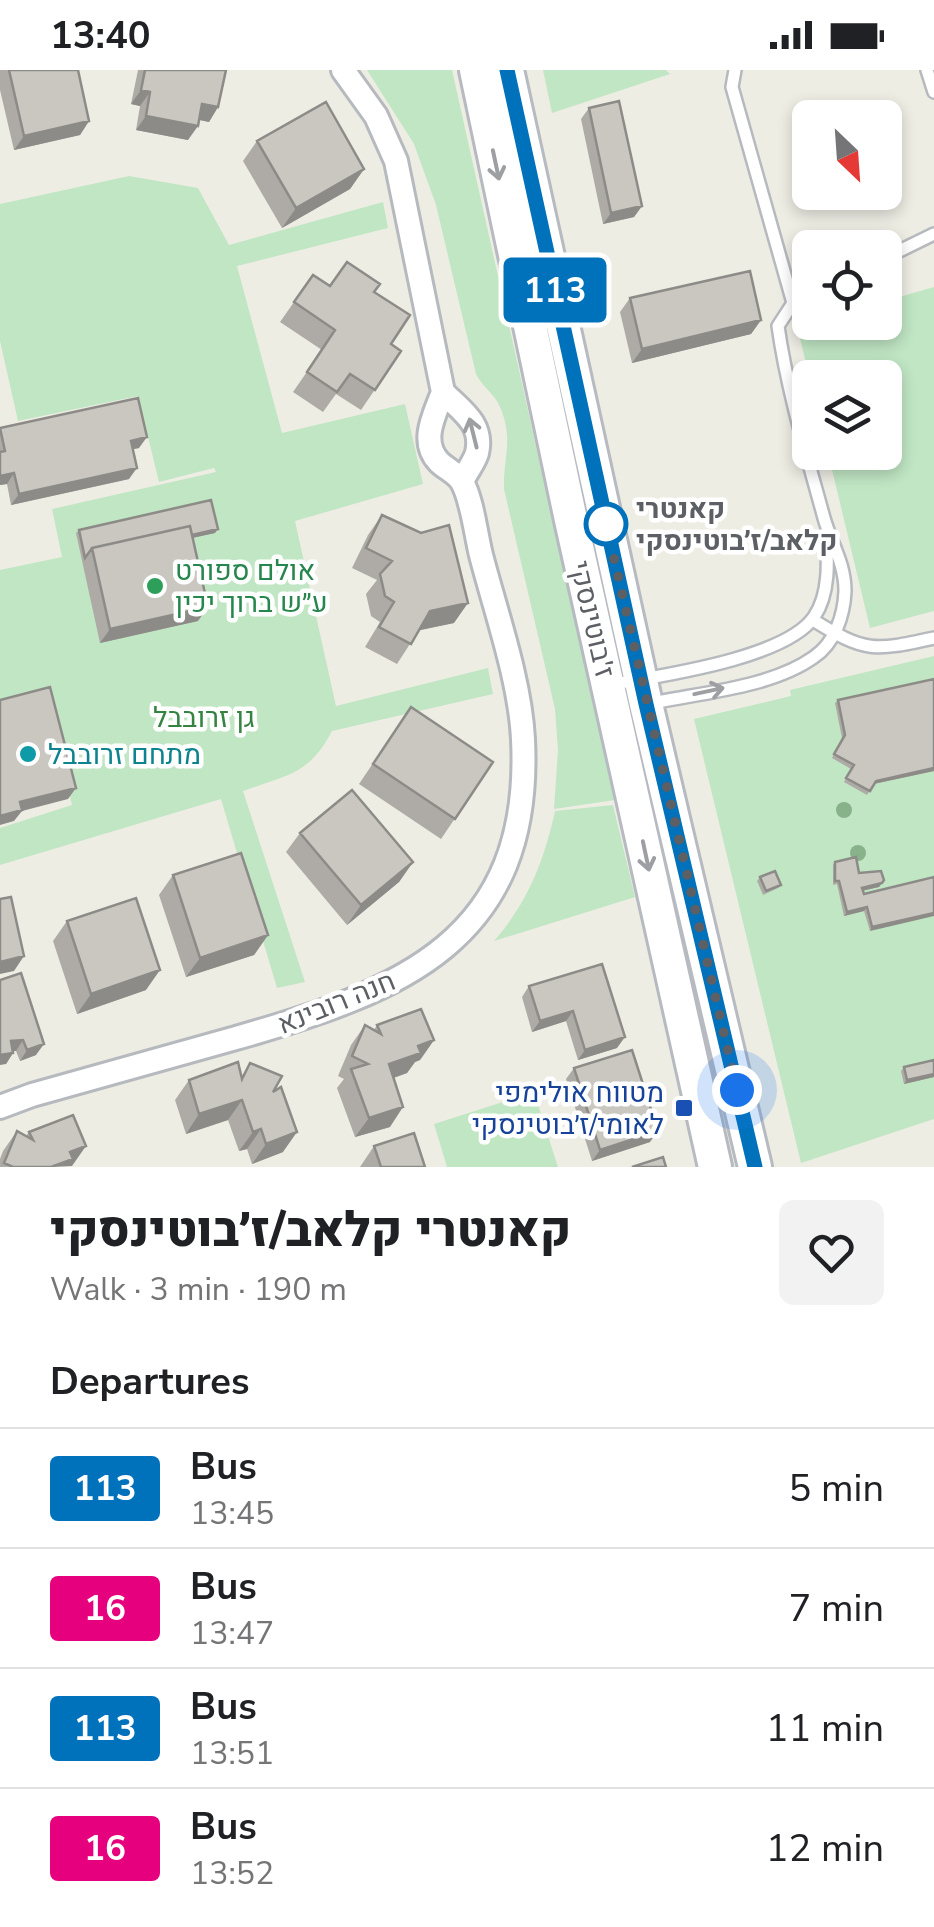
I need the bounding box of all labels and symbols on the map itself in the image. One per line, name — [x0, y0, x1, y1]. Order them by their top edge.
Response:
north arrow — [792, 100, 902, 210]
one-way arrow — [487, 149, 506, 181]
line badge: 113 — [498, 258, 612, 322]
one-way arrow — [463, 418, 482, 449]
place label: קאנטרי קלאב/ז׳בוטינסקי — [636, 490, 837, 560]
marker: קאנטרי קלאב/ז׳בוטינסקי — [585, 503, 627, 545]
place label: אולם ספורט ע״ש ברוך יכין — [175, 552, 328, 622]
street label: ז'בוטינסקי — [560, 557, 624, 681]
marker: אולם ספורט ע״ש ברוך יכין — [144, 575, 166, 597]
one-way arrow — [692, 681, 724, 699]
park label: גן זרובבל — [153, 699, 255, 737]
place label: מתחם זרובבל — [48, 736, 201, 774]
marker: מתחם זרובבל — [17, 743, 39, 765]
one-way arrow — [638, 839, 656, 871]
street label: חנה רובינא — [272, 962, 401, 1044]
your location — [712, 1065, 762, 1115]
place label: מטווח אולימפי לאומי/ז׳בוטינסקי — [472, 1074, 664, 1144]
marker: מטווח אולימפי לאומי/ז׳בוטינסקי — [673, 1097, 695, 1119]

